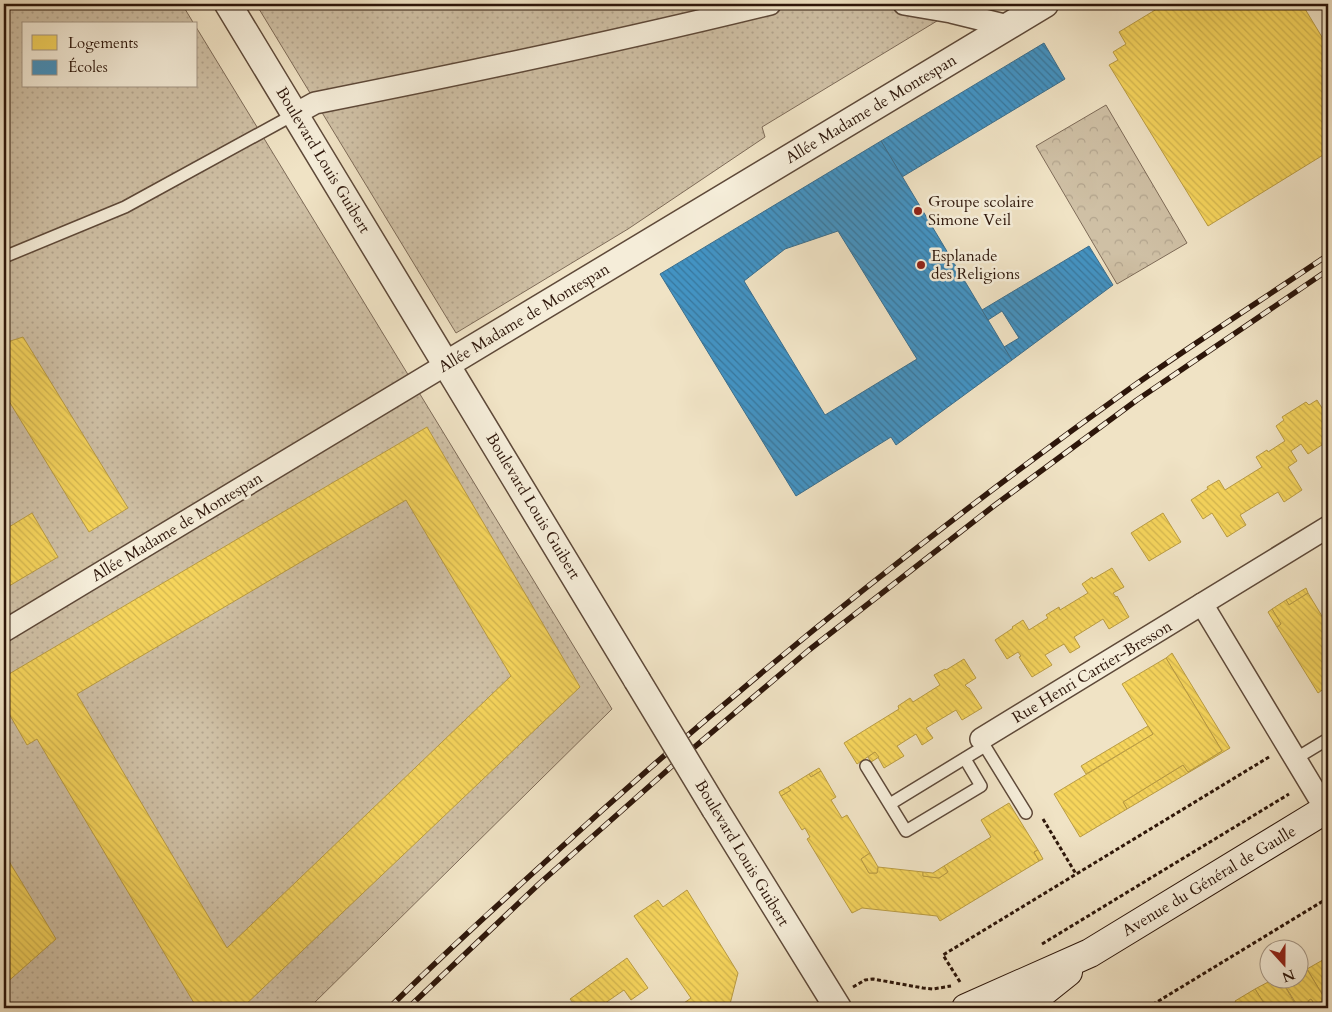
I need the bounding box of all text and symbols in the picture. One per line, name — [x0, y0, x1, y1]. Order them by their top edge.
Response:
legend — [22, 22, 198, 88]
text: Logements — [68, 33, 138, 53]
street label: Allée Madame de Montespan — [781, 49, 961, 169]
text: Écoles — [68, 57, 108, 77]
street label: Boulevard Louis Guibert — [271, 83, 375, 237]
place label: Groupe scolaire Simone Veil — [928, 191, 1034, 231]
marker: Groupe scolaire Simone Veil — [912, 205, 924, 217]
place label: Esplanade des Religions — [931, 245, 1020, 285]
street label: Allée Madame de Montespan — [434, 258, 614, 378]
marker: Esplanade des Religions — [915, 259, 927, 271]
street label: Boulevard Louis Guibert — [481, 429, 585, 583]
street label: Allée Madame de Montespan — [87, 467, 267, 587]
street label: Rue Henri Cartier-Bresson — [1008, 615, 1176, 729]
street label: Boulevard Louis Guibert — [690, 776, 794, 930]
street label: Avenue du Général de Gaulle — [1118, 820, 1300, 942]
north arrow — [1260, 940, 1310, 990]
text: N — [1279, 965, 1298, 987]

